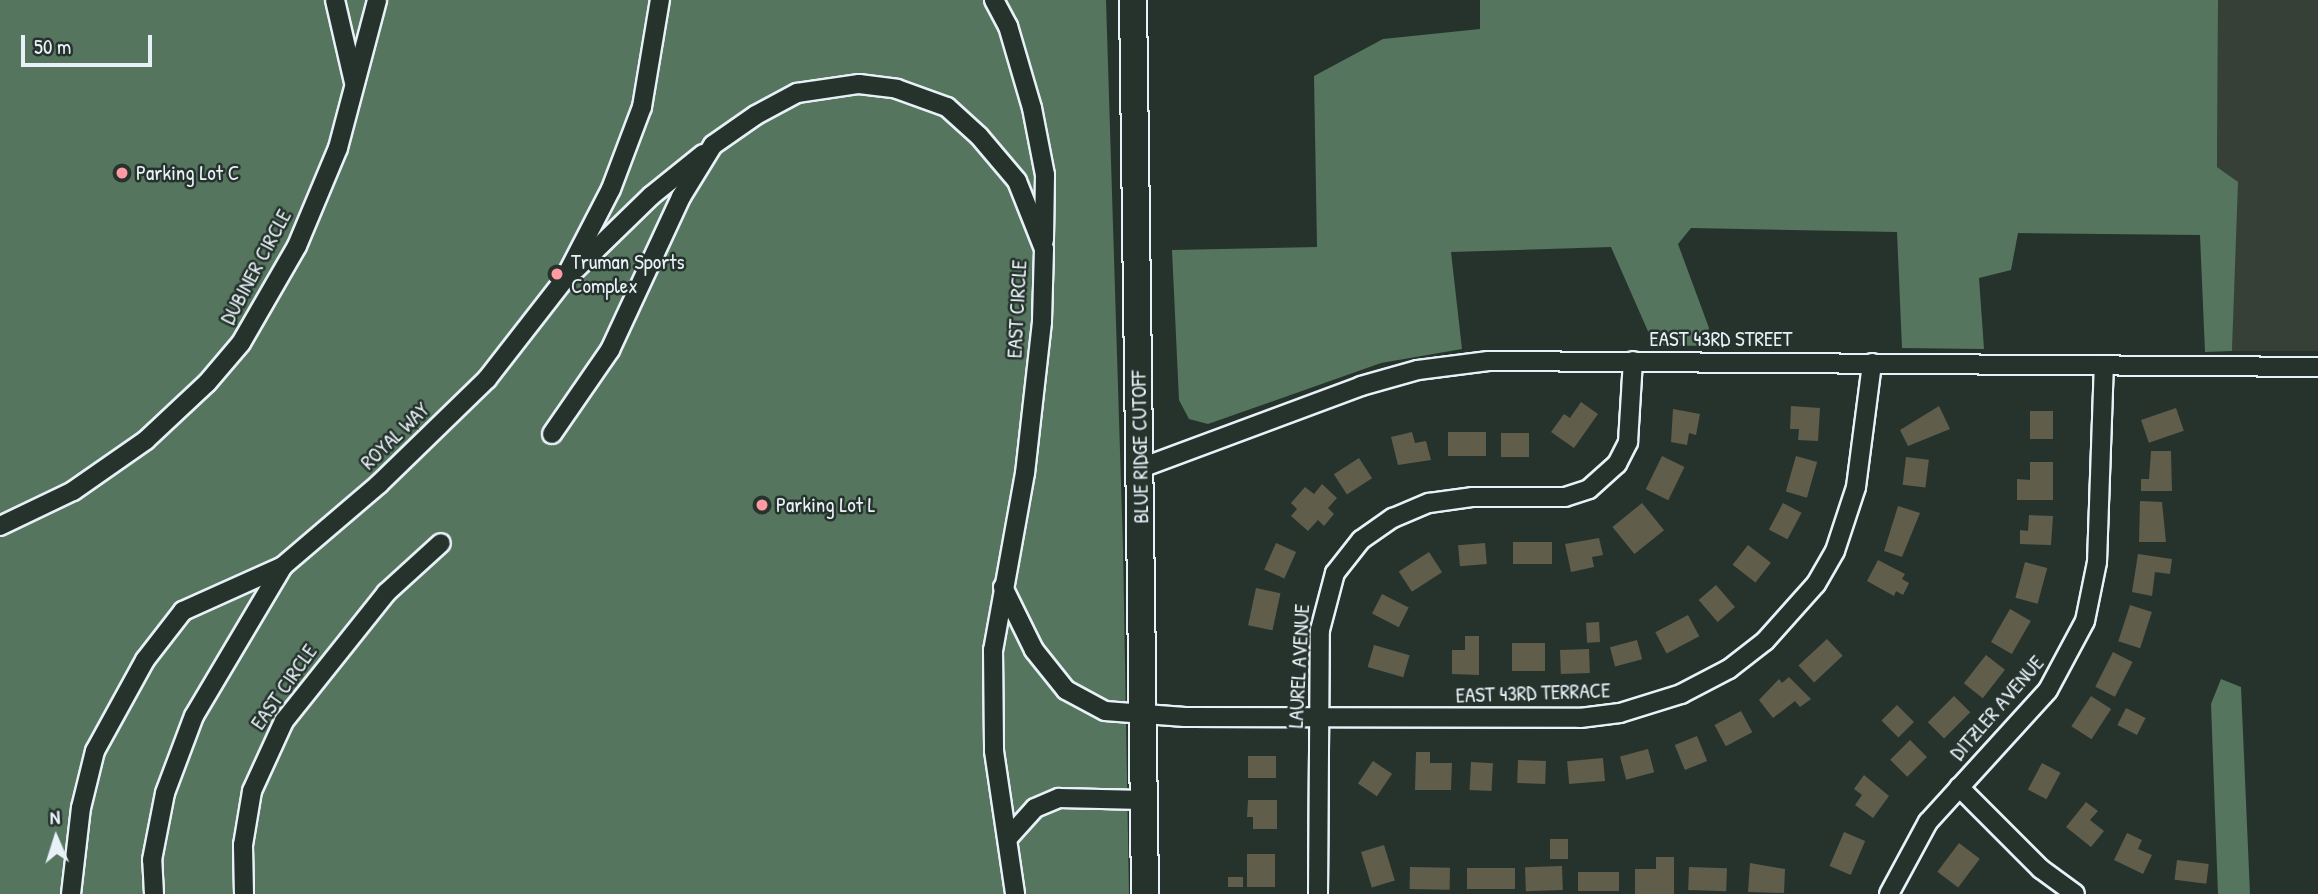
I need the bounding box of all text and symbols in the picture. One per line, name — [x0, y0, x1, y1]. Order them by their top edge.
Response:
scale bar — [24, 21, 156, 65]
text: 50 m — [34, 32, 71, 61]
place label: Parking Lot C — [136, 160, 239, 186]
marker: Parking Lot C — [114, 165, 130, 181]
street label: DUBINER CIRCLE — [215, 205, 297, 329]
place label: Truman Sports Complex — [571, 249, 685, 299]
street label: EAST CIRCLE — [1002, 259, 1032, 359]
marker: Truman Sports Complex — [549, 266, 565, 282]
street label: EAST 43RD STREET — [1650, 326, 1792, 352]
street label: BLUE RIDGE CUTOFF — [1126, 370, 1154, 524]
street label: ROYAL WAY — [355, 397, 435, 475]
place label: Parking Lot L — [776, 492, 876, 518]
marker: Parking Lot L — [754, 497, 770, 513]
street label: LAUREL AVENUE — [1283, 603, 1315, 729]
street label: EAST CIRCLE — [245, 639, 323, 735]
street label: DITZLER AVENUE — [1945, 651, 2049, 765]
street label: EAST 43RD TERRACE — [1455, 678, 1611, 708]
north arrow — [21, 803, 91, 873]
text: N — [49, 804, 61, 830]

